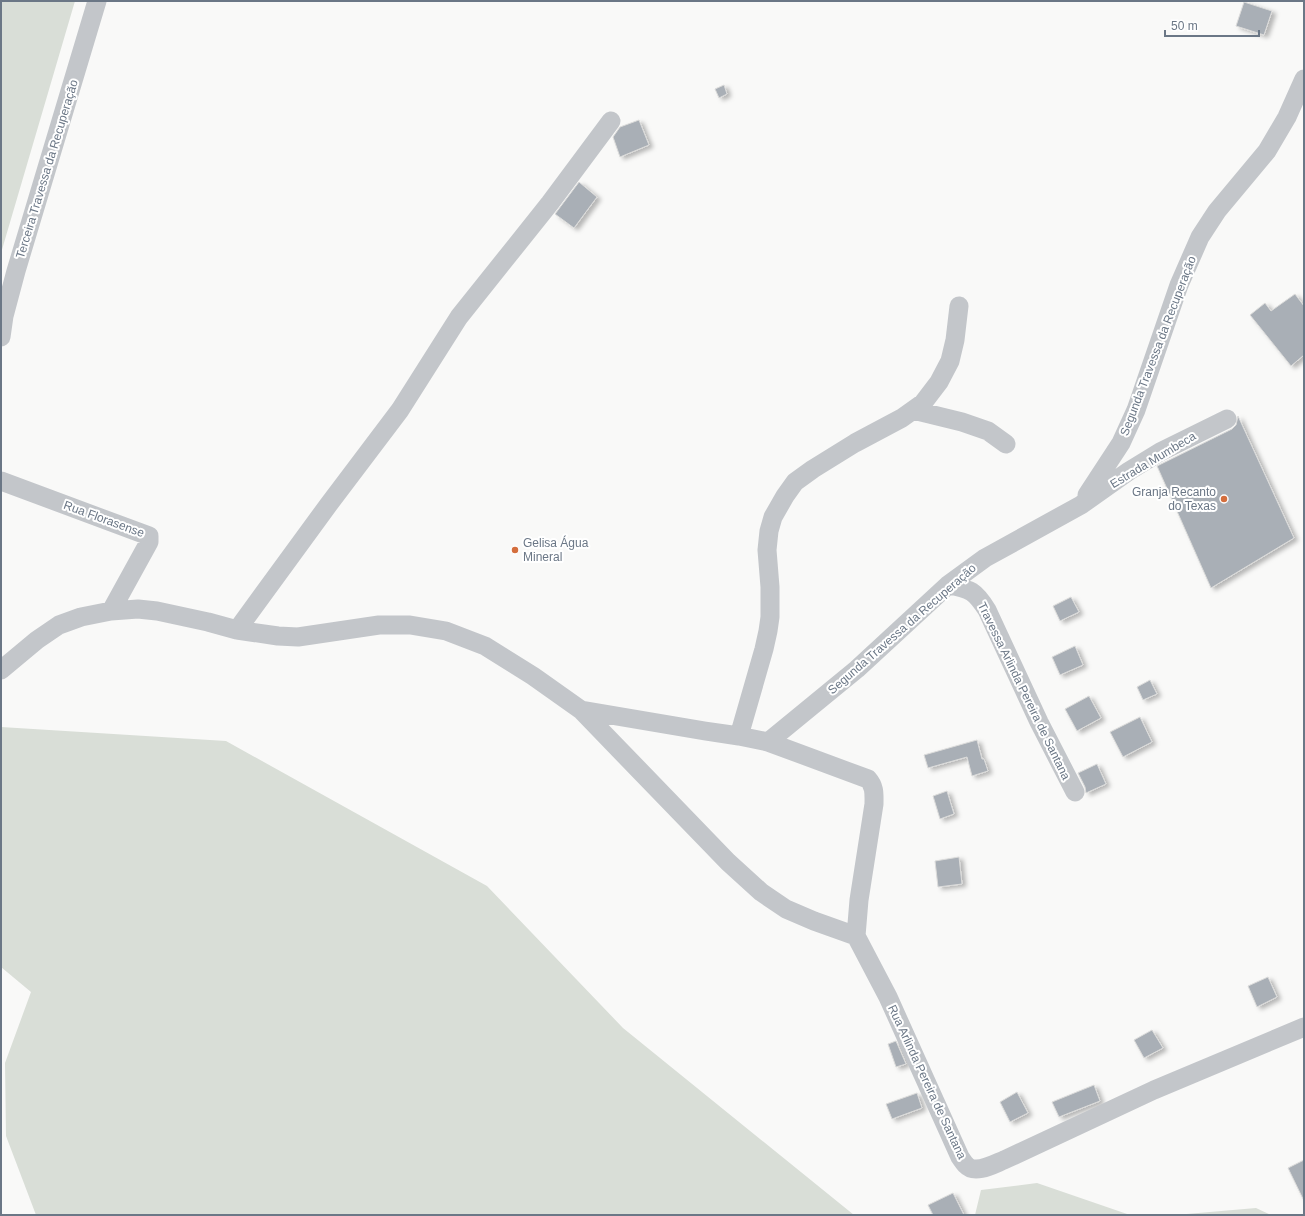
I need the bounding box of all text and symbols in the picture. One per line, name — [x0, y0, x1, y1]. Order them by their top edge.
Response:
scale bar — [1165, 12, 1259, 38]
text: 50 m — [1171, 19, 1198, 33]
street label: Terceira Travessa da Recuperação — [13, 78, 81, 260]
street label: Segunda Travessa da Recuperação — [1117, 254, 1199, 438]
street label: Estrada Mumbeca — [1108, 429, 1199, 491]
place label: Granja Recanto do Texas — [1132, 485, 1216, 513]
marker: Granja Recanto do Texas — [1219, 494, 1229, 504]
street label: Rua Florasense — [62, 498, 146, 540]
place label: Gelisa Água Mineral — [523, 535, 589, 564]
marker: Gelisa Água Mineral — [510, 545, 520, 555]
street label: Segunda Travessa da Recuperação — [825, 561, 979, 697]
street label: Travessa Arlinda Pereira de Santana — [975, 600, 1073, 782]
street label: Rua Arlinda Pereira de Santana — [885, 1003, 969, 1162]

